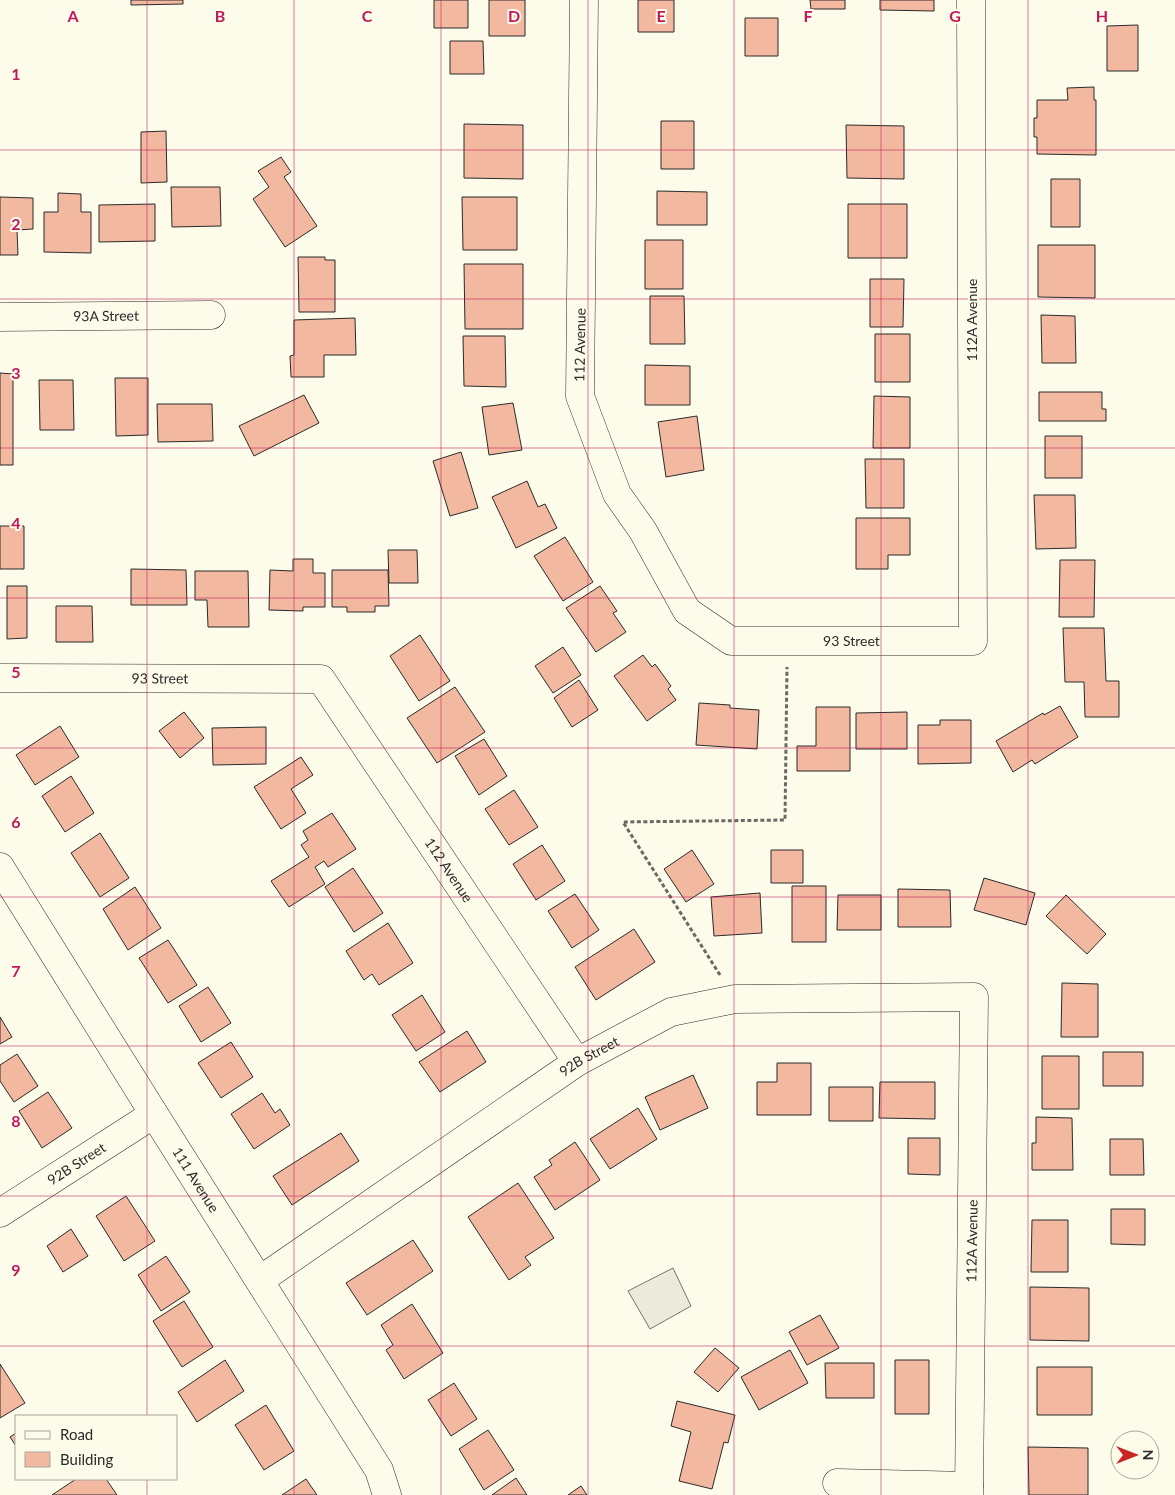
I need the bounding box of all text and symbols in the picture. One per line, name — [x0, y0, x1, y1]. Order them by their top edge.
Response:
text: A — [66, 6, 79, 25]
text: B — [215, 6, 225, 25]
text: C — [362, 6, 373, 25]
text: D — [508, 6, 520, 25]
text: E — [656, 6, 666, 25]
text: F — [803, 6, 813, 25]
text: G — [949, 6, 961, 25]
text: H — [1096, 6, 1108, 25]
text: 1 — [11, 64, 21, 83]
text: 2 — [11, 214, 21, 233]
street label: 112A Avenue — [963, 279, 980, 361]
street label: 93A Street — [73, 307, 139, 324]
street label: 112 Avenue — [570, 308, 589, 382]
text: 3 — [11, 363, 21, 382]
text: 4 — [11, 513, 21, 532]
street label: 93 Street — [823, 632, 880, 649]
text: 5 — [11, 662, 21, 681]
street label: 93 Street — [132, 669, 188, 687]
text: 6 — [11, 812, 21, 831]
street label: 112 Avenue — [422, 834, 477, 905]
text: 7 — [11, 961, 21, 980]
street label: 92B Street — [556, 1032, 622, 1080]
text: 8 — [11, 1111, 21, 1130]
street label: 92B Street — [44, 1138, 109, 1188]
street label: 111 Avenue — [169, 1144, 223, 1215]
street label: 112A Avenue — [962, 1199, 981, 1283]
text: 9 — [11, 1260, 21, 1279]
legend — [15, 1415, 178, 1480]
text: Road — [60, 1425, 93, 1443]
north arrow — [1110, 1430, 1160, 1480]
text: Building — [60, 1450, 113, 1468]
text: N — [1140, 1450, 1157, 1460]

